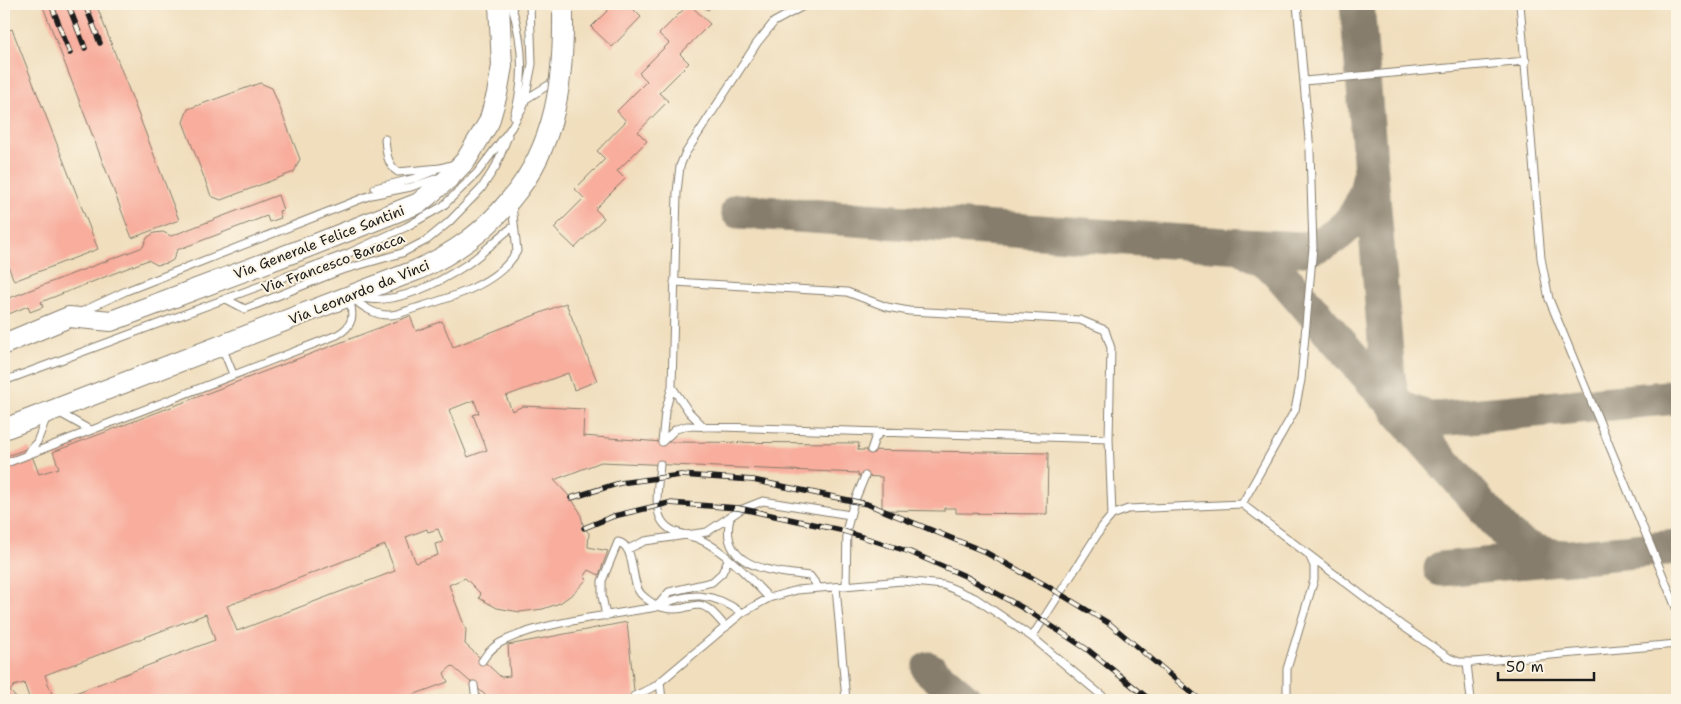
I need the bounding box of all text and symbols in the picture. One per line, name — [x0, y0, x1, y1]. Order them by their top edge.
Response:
street label: Via Generale Felice Santini — [231, 201, 407, 283]
street label: Via Francesco Baracca — [259, 229, 407, 297]
street label: Via Leonardo da Vinci — [286, 256, 432, 328]
scale bar — [1498, 649, 1595, 681]
text: 50 m — [1506, 657, 1544, 677]

